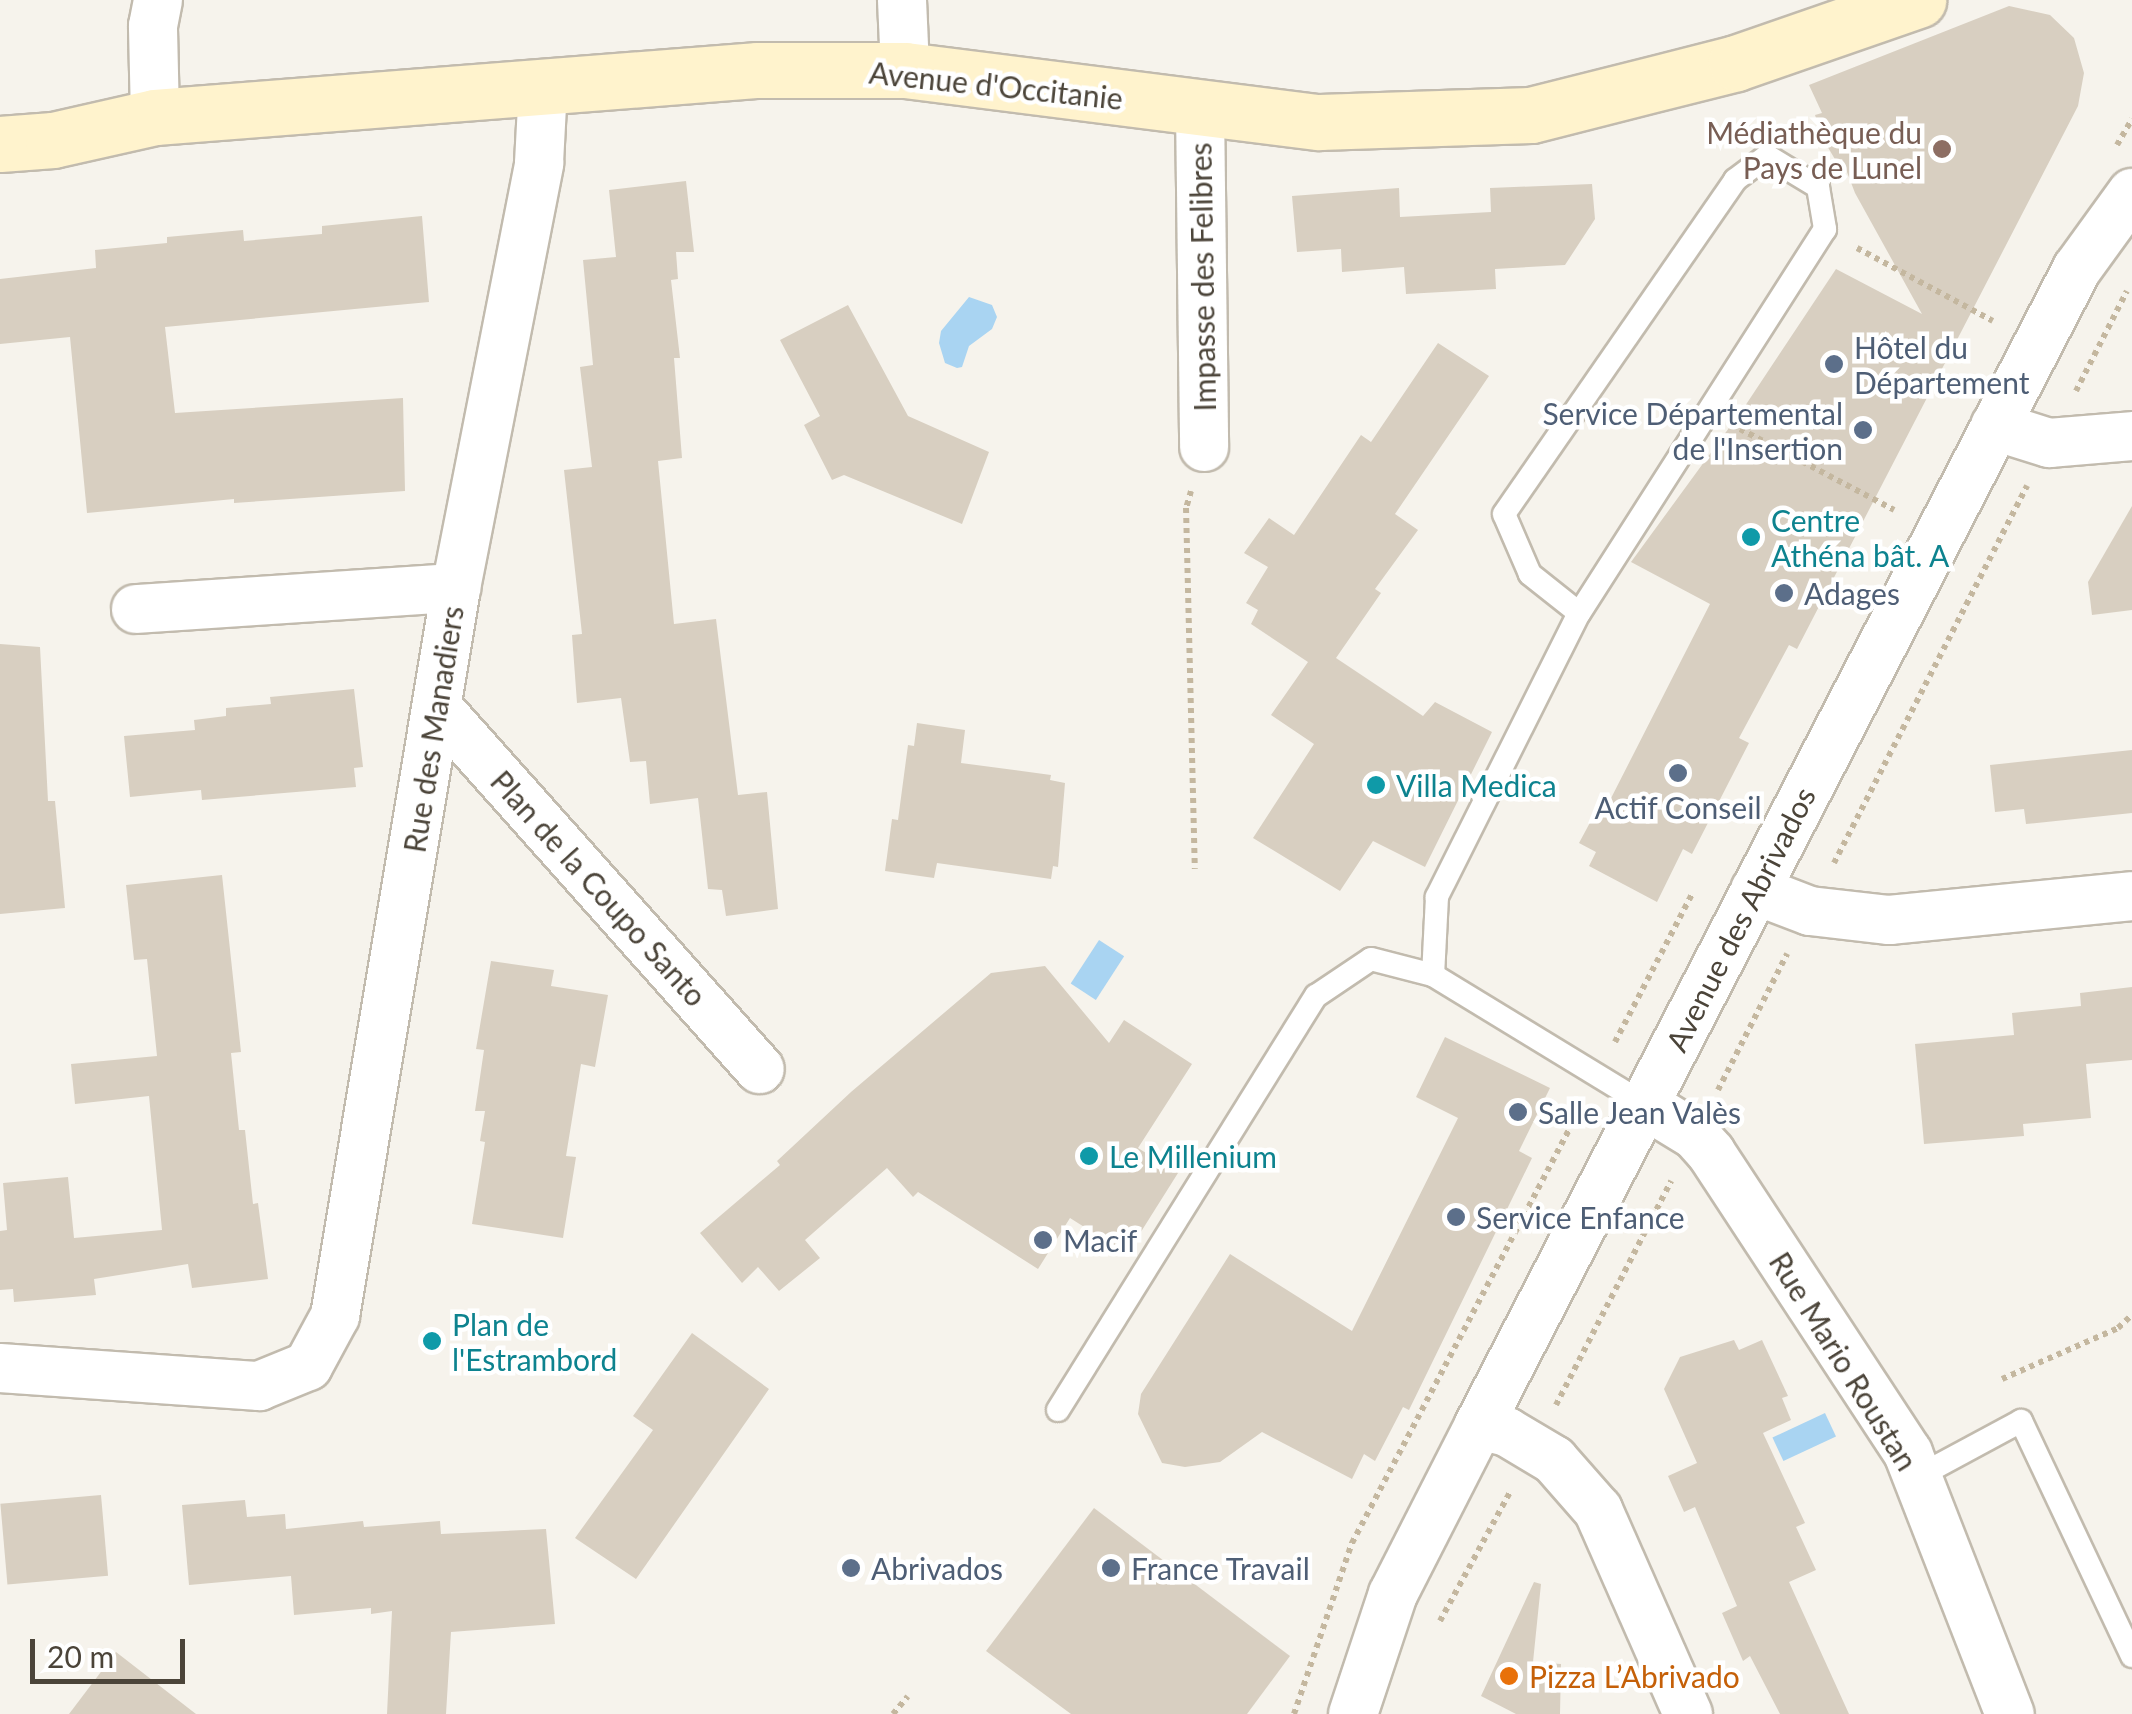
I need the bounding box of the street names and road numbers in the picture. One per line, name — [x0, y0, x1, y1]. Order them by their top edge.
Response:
street label: Avenue d'Occitanie — [867, 54, 1125, 116]
street label: Impasse des Felibres — [1182, 142, 1222, 412]
street label: Rue des Manadiers — [396, 603, 470, 855]
street label: Plan de la Coupo Santo — [484, 763, 714, 1013]
street label: Avenue des Abrivados — [1658, 781, 1822, 1057]
street label: Rue Mario Roustan — [1762, 1245, 1926, 1477]

